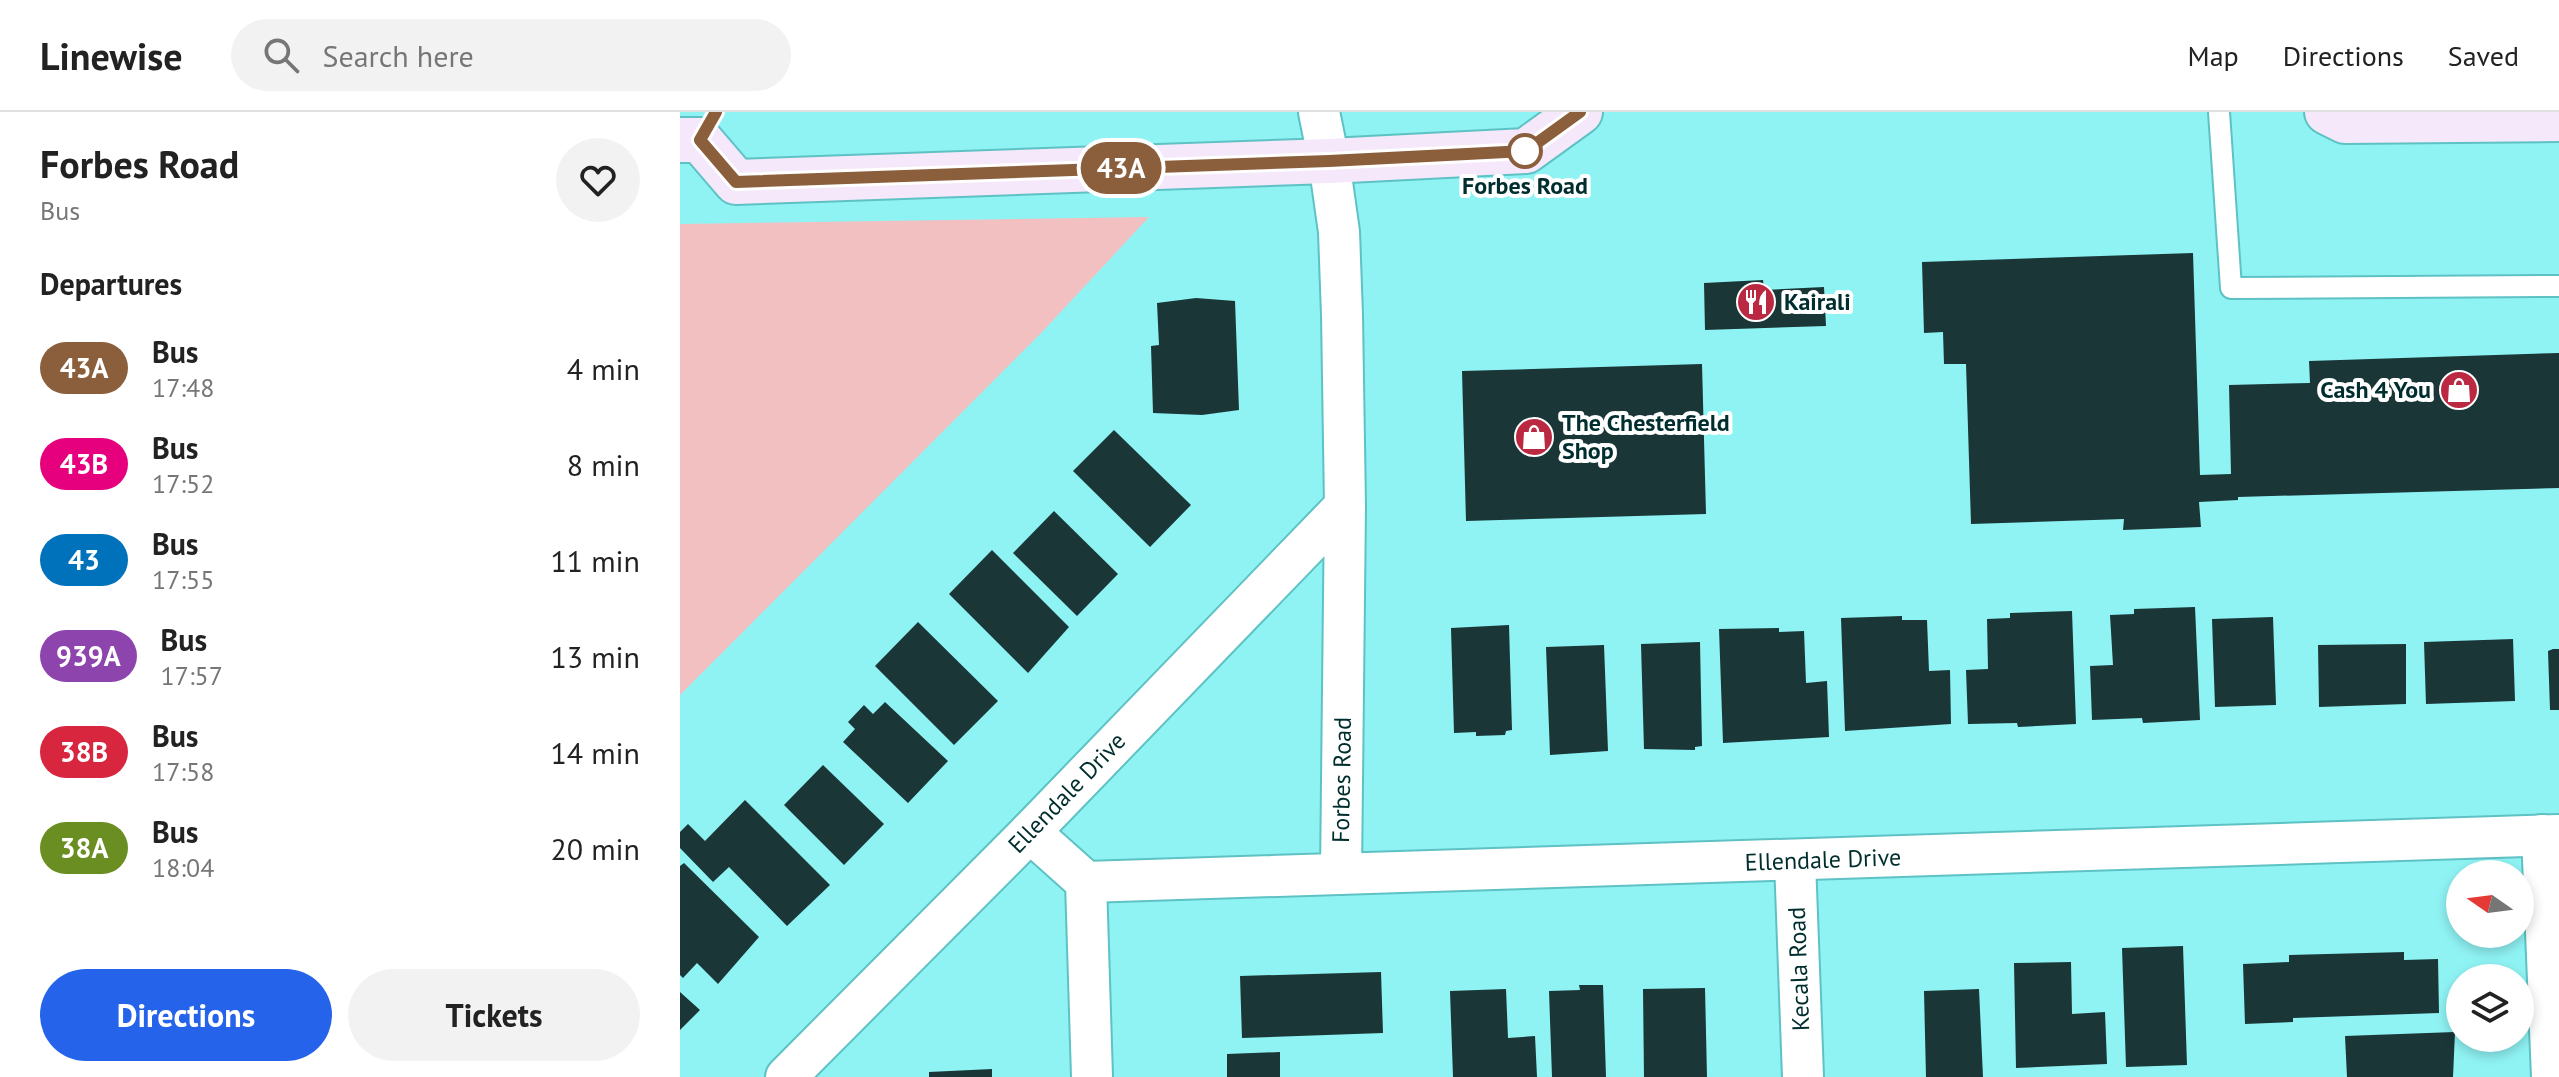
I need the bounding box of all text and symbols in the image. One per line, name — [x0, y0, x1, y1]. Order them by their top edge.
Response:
search box — [231, 19, 791, 91]
text: Linewise — [40, 31, 183, 80]
icon: search — [259, 33, 303, 77]
text: Search here — [323, 36, 474, 75]
text: Map — [2188, 37, 2239, 74]
text: Directions — [2283, 37, 2404, 74]
text: Saved — [2448, 37, 2519, 74]
marker: Forbes Road — [1508, 134, 1542, 168]
button: heart — [556, 138, 640, 222]
text: Forbes Road — [40, 139, 239, 188]
line badge: 43A — [1075, 142, 1167, 194]
text: 43A — [1097, 149, 1145, 186]
place label: Forbes Road — [1462, 170, 1588, 201]
text: Bus — [40, 194, 80, 227]
text: Departures — [40, 264, 182, 303]
restaurant icon: Kairali — [1735, 281, 1777, 323]
place label: Kairali — [1784, 286, 1851, 317]
text: Bus — [152, 332, 199, 371]
text: 43A — [60, 349, 108, 386]
text: 4 min — [567, 349, 640, 388]
shop icon: Cash 4 You — [2438, 369, 2480, 411]
text: 17:48 — [152, 371, 214, 404]
place label: Cash 4 You — [2320, 374, 2431, 405]
place label: The Chesterfield Shop — [1562, 407, 1730, 466]
shop icon: The Chesterfield Shop — [1513, 416, 1555, 458]
text: Bus — [152, 428, 199, 467]
text: 43B — [60, 445, 108, 482]
text: 8 min — [567, 445, 640, 484]
text: 17:52 — [152, 467, 214, 500]
text: Bus — [152, 524, 199, 563]
text: 43 — [68, 541, 100, 578]
text: 11 min — [550, 541, 640, 580]
text: 17:55 — [152, 563, 214, 596]
text: Bus — [161, 620, 207, 659]
text: 939A — [56, 637, 121, 674]
text: 13 min — [550, 637, 640, 676]
text: 17:57 — [161, 659, 223, 692]
text: Bus — [152, 716, 199, 755]
street label: Forbes Road — [1325, 717, 1358, 843]
street label: Ellendale Drive — [1001, 726, 1132, 860]
text: 38B — [60, 733, 108, 770]
text: 14 min — [550, 733, 640, 772]
text: 17:58 — [152, 755, 214, 788]
text: Bus — [152, 812, 199, 851]
text: 38A — [60, 829, 108, 866]
text: 20 min — [550, 829, 640, 868]
street label: Ellendale Drive — [1744, 841, 1902, 878]
text: 18:04 — [152, 851, 214, 884]
north arrow — [2446, 860, 2534, 948]
map controls — [2446, 860, 2534, 1052]
street label: Kecala Road — [1781, 906, 1816, 1032]
button: layers — [2446, 964, 2534, 1052]
button: Directions — [40, 969, 332, 1061]
button: Tickets — [348, 969, 640, 1061]

